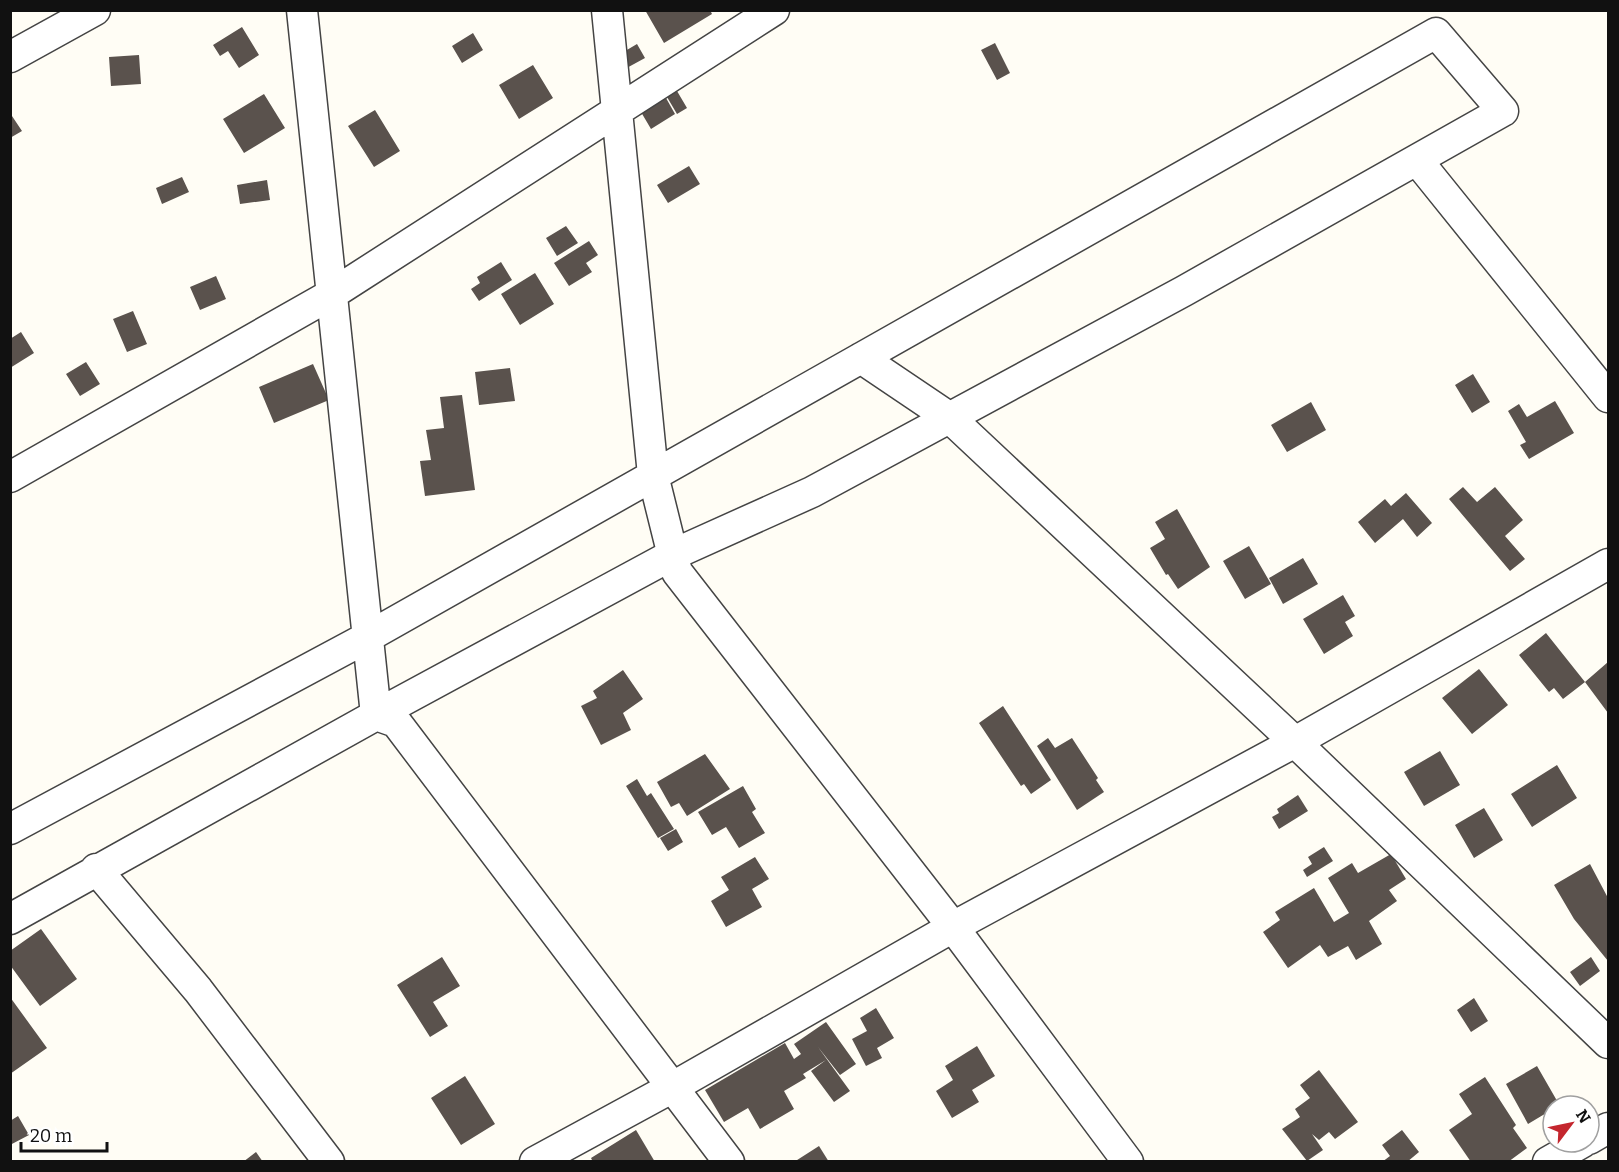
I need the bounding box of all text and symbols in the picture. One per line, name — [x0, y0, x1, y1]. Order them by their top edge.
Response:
north arrow — [1541, 1094, 1601, 1154]
text: N — [1572, 1106, 1595, 1127]
scale bar — [21, 1115, 106, 1153]
text: 20 m — [30, 1125, 72, 1147]

